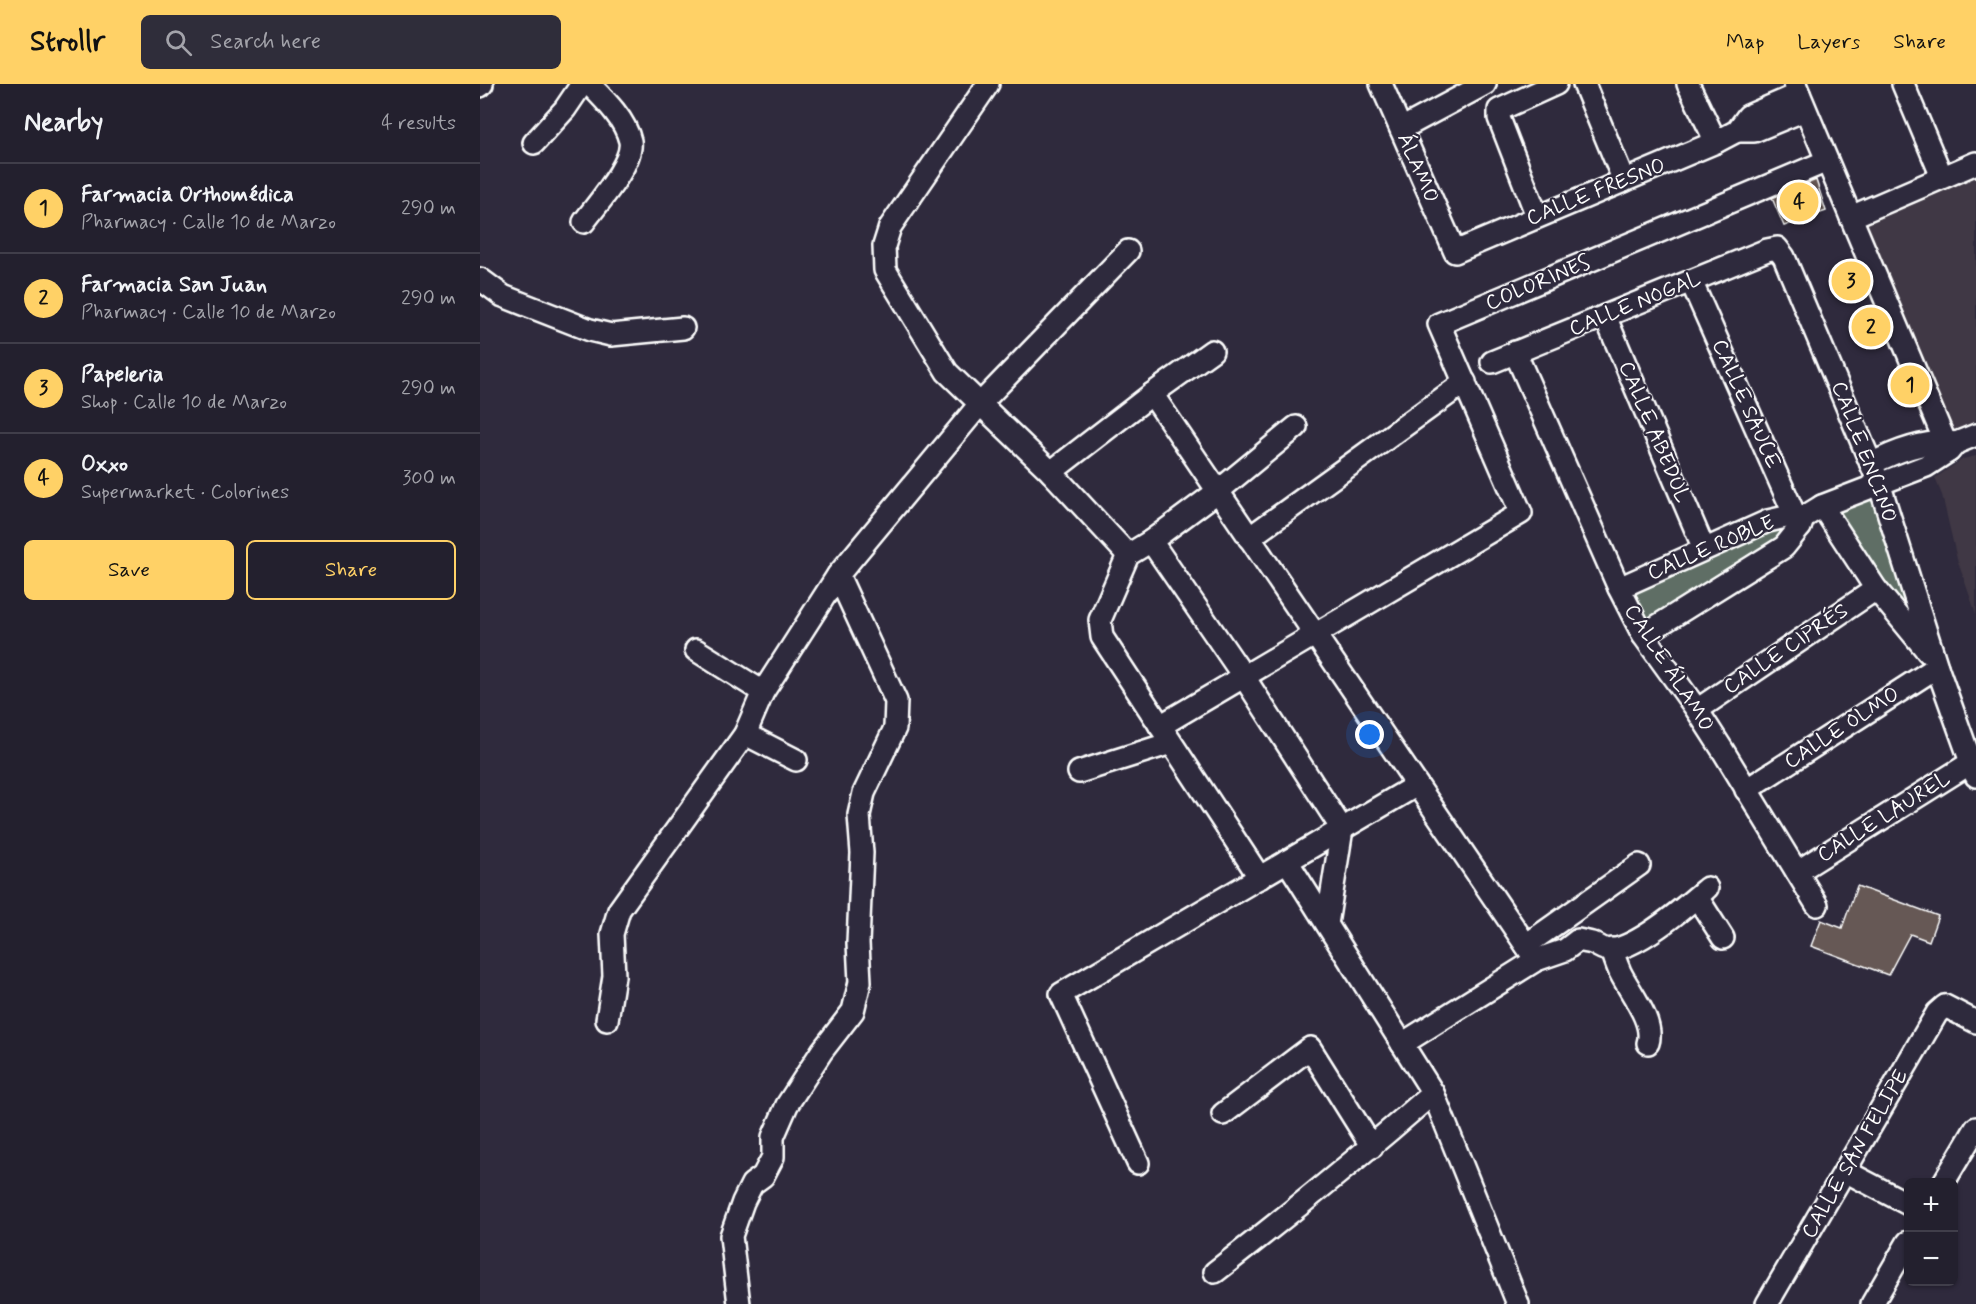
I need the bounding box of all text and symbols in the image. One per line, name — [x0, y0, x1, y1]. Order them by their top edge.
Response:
search box — [141, 15, 561, 69]
text: Strollr — [30, 24, 105, 61]
icon: search — [162, 26, 195, 59]
text: Search here — [210, 28, 321, 56]
text: Map — [1726, 28, 1764, 56]
text: Layers — [1797, 28, 1860, 56]
text: Share — [1893, 28, 1946, 56]
text: Nearby — [24, 106, 103, 140]
text: 4 results — [381, 110, 456, 137]
street label: ÁLAMO — [1390, 129, 1446, 207]
street label: CALLE FRESNO — [1522, 151, 1670, 233]
pin: 4 — [1780, 180, 1818, 224]
text: Farmacia Orthomédica — [81, 181, 294, 209]
text: 1 — [39, 195, 48, 222]
text: 290 m — [401, 195, 456, 222]
text: Pharmacy · Calle 10 de Marzo — [81, 209, 336, 236]
street label: COLORINES — [1481, 248, 1595, 318]
pin: 3 — [1832, 258, 1870, 304]
street label: CALLE NOGAL — [1565, 265, 1705, 343]
text: Farmacia San Juan — [81, 271, 267, 299]
text: 2 — [39, 285, 48, 312]
text: 290 m — [401, 285, 456, 312]
text: Pharmacy · Calle 10 de Marzo — [81, 299, 336, 326]
pin: 2 — [1852, 304, 1890, 350]
street label: CALLE SAUCE — [1705, 335, 1787, 473]
street label: CALLE ABEDUL — [1612, 357, 1696, 507]
text: Papeleria — [81, 361, 163, 389]
pin: 1 — [1890, 362, 1930, 408]
text: 3 — [39, 375, 48, 402]
text: 290 m — [401, 375, 456, 402]
street label: CALLE ENCINO — [1824, 377, 1904, 527]
text: Shop · Calle 10 de Marzo — [81, 389, 287, 416]
text: Oxxo — [81, 451, 128, 479]
text: 4 — [38, 465, 49, 492]
text: 300 m — [402, 465, 456, 492]
text: Supermarket · Colorines — [81, 479, 289, 506]
street label: CALLE ROBLE — [1643, 509, 1779, 587]
button: Save — [24, 540, 234, 600]
button: Share — [246, 540, 456, 600]
street label: CALLE CIPRÉS — [1718, 597, 1854, 701]
street label: CALLE ÁLAMO — [1617, 599, 1721, 737]
street label: CALLE OLMO — [1779, 680, 1905, 776]
your location — [1355, 720, 1384, 749]
street label: CALLE LAUREL — [1812, 765, 1956, 869]
street label: CALLE SAN FELIPE — [1795, 1064, 1915, 1244]
map controls — [1904, 1178, 1958, 1286]
button: + — [1904, 1178, 1958, 1232]
button: − — [1904, 1232, 1958, 1286]

